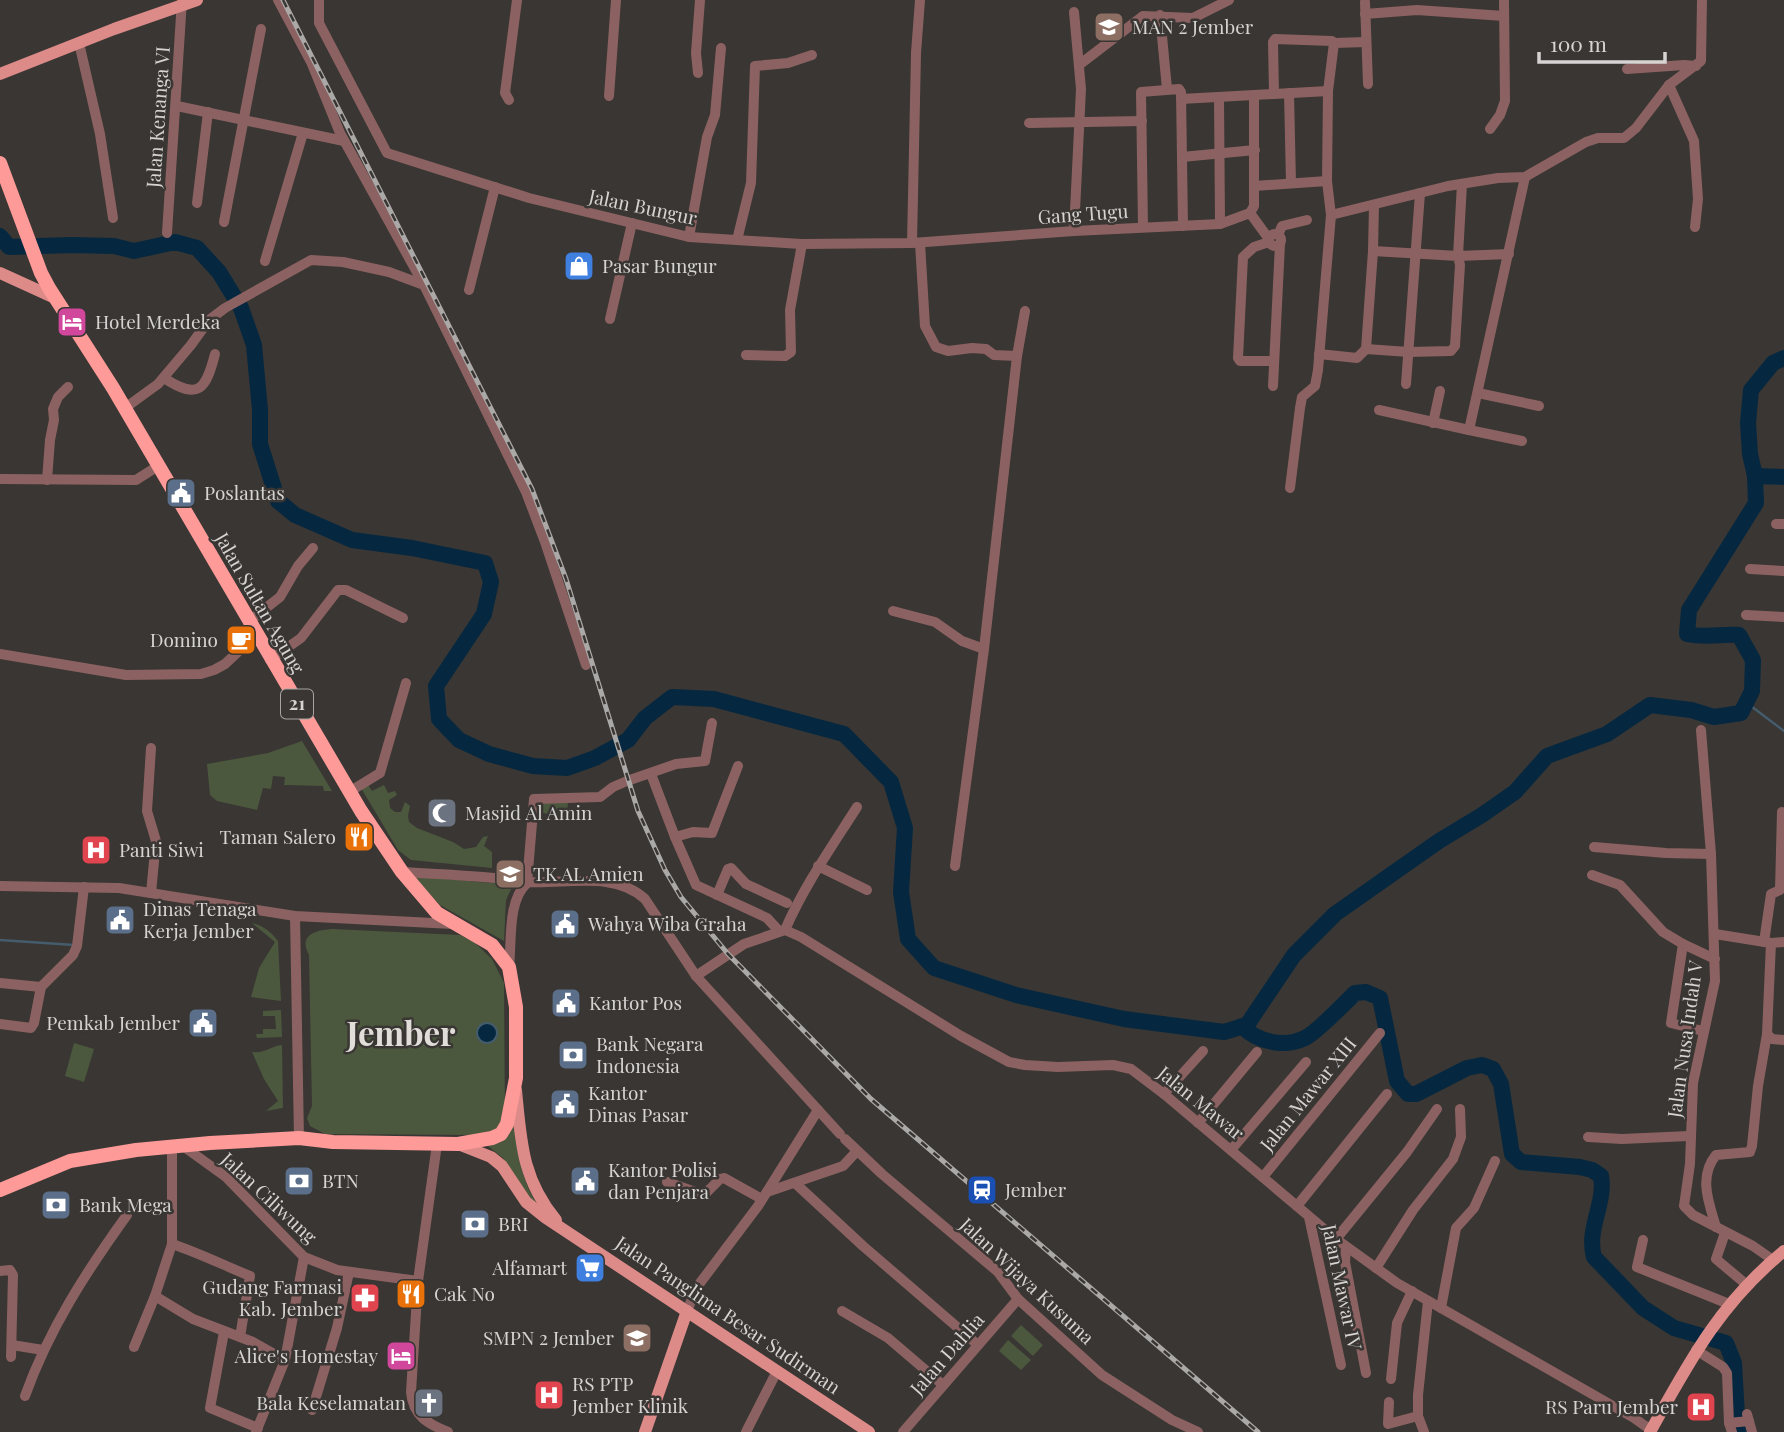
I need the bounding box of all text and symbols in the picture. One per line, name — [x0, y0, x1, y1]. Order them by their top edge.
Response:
school or university icon: MAN 2 Jember — [1092, 10, 1126, 44]
place label: MAN 2 Jember — [1132, 13, 1254, 39]
scale bar — [1539, 21, 1665, 65]
text: 100 m — [1550, 29, 1607, 57]
street label: Jalan Kenanga VI — [139, 45, 175, 190]
street label: Jalan Bungur — [586, 182, 700, 230]
street label: Gang Tugu — [1037, 197, 1129, 229]
shop icon: Pasar Bungur — [562, 249, 596, 283]
place label: Pasar Bungur — [602, 252, 717, 278]
hotel icon: Hotel Merdeka — [55, 305, 89, 339]
place label: Hotel Merdeka — [95, 308, 221, 334]
public building icon: Poslantas — [164, 476, 198, 510]
place label: Poslantas — [204, 479, 285, 505]
street label: Jalan Sultan Agung — [209, 526, 312, 678]
cafe icon: Domino — [224, 623, 258, 657]
place label: Domino — [150, 626, 218, 652]
road number: 21 — [281, 690, 313, 718]
mosque icon: Masjid Al Amin — [425, 796, 459, 830]
place label: Masjid Al Amin — [465, 799, 593, 825]
restaurant icon: Taman Salero — [342, 820, 376, 854]
place label: Taman Salero — [220, 823, 336, 849]
hospital icon: Panti Siwi — [79, 833, 113, 867]
place label: Panti Siwi — [119, 836, 204, 862]
school or university icon: TK AL Amien — [493, 857, 527, 891]
place label: TK AL Amien — [533, 860, 644, 886]
place label: Dinas Tenaga Kerja Jember — [143, 895, 257, 943]
public building icon: Dinas Tenaga Kerja Jember — [103, 903, 137, 937]
public building icon: Wahya Wiba Graha — [548, 907, 582, 941]
place label: Wahya Wiba Graha — [587, 910, 747, 936]
street label: Jalan Nusa Indah V — [1660, 958, 1708, 1120]
public building icon: Kantor Pos — [549, 986, 583, 1020]
place label: Kantor Pos — [589, 989, 682, 1015]
public building icon: Pemkab Jember — [186, 1006, 220, 1040]
place label: Pemkab Jember — [46, 1009, 181, 1035]
district label: Jember — [346, 1010, 456, 1054]
place label: Bank Negara Indonesia — [596, 1030, 704, 1078]
street label: Jalan Mawar XIII — [1252, 1031, 1361, 1157]
bank icon: Bank Negara Indonesia — [556, 1038, 590, 1072]
street label: Jalan Mawar — [1152, 1059, 1251, 1146]
place label: Kantor Dinas Pasar — [588, 1079, 689, 1127]
public building icon: Kantor Dinas Pasar — [548, 1087, 582, 1121]
street label: Jalan Ciliwung — [215, 1145, 323, 1249]
place label: Kantor Polisi dan Penjara — [608, 1156, 718, 1204]
bank icon: BTN — [282, 1164, 316, 1198]
public building icon: Kantor Polisi dan Penjara — [568, 1164, 602, 1198]
place label: BTN — [322, 1167, 359, 1193]
station icon: Jember — [965, 1173, 999, 1207]
place label: Jember — [1004, 1176, 1067, 1202]
bank icon: Bank Mega — [39, 1188, 73, 1222]
place label: Bank Mega — [79, 1191, 172, 1217]
bank icon: BRI — [458, 1207, 492, 1241]
place label: BRI — [498, 1210, 528, 1236]
street label: Jalan Wijaya Kusuma — [954, 1210, 1101, 1350]
street label: Jalan Mawar IV — [1317, 1221, 1369, 1353]
street label: Jalan Panglima Besar Sudirman — [610, 1228, 847, 1400]
supermarket icon: Alfamart — [573, 1251, 607, 1285]
place label: Alfamart — [491, 1254, 567, 1280]
place label: Gudang Farmasi Kab. Jember — [202, 1273, 343, 1321]
restaurant icon: Cak No — [394, 1277, 428, 1311]
place label: Cak No — [434, 1280, 495, 1306]
pharmacy icon: Gudang Farmasi Kab. Jember — [348, 1281, 382, 1315]
street label: Jalan Dahlia — [903, 1306, 990, 1401]
school or university icon: SMPN 2 Jember — [620, 1321, 654, 1355]
place label: SMPN 2 Jember — [483, 1324, 615, 1350]
hotel icon: Alice's Homestay — [384, 1339, 418, 1373]
place label: Alice's Homestay — [233, 1342, 378, 1368]
place label: RS PTP Jember Klinik — [571, 1370, 689, 1418]
hospital icon: RS PTP Jember Klinik — [532, 1378, 566, 1412]
church icon: Bala Keselamatan — [412, 1386, 446, 1420]
place label: Bala Keselamatan — [256, 1389, 407, 1415]
hospital icon: RS Paru Jember — [1684, 1390, 1718, 1424]
place label: RS Paru Jember — [1545, 1393, 1679, 1419]

